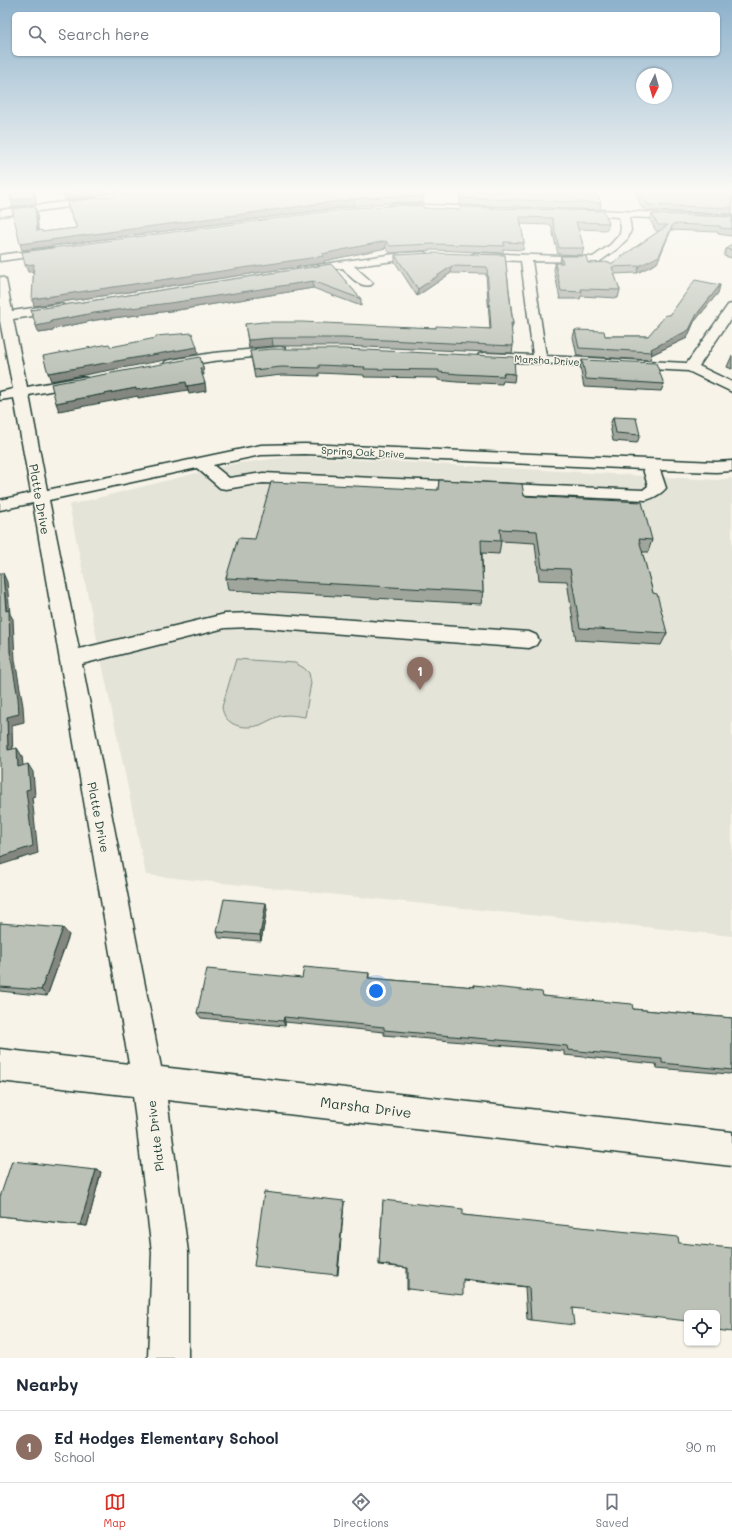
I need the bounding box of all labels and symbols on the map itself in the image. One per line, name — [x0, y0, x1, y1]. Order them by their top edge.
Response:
north arrow — [636, 68, 672, 104]
street label: Marsha Drive — [514, 351, 580, 369]
street label: Spring Oak Drive — [321, 443, 405, 461]
street label: Platte Drive — [26, 462, 54, 536]
pin: 1 — [407, 657, 433, 690]
street label: Platte Drive — [84, 780, 114, 854]
your location — [366, 981, 386, 1001]
street label: Marsha Drive — [319, 1092, 413, 1122]
street label: Platte Drive — [143, 1100, 167, 1172]

